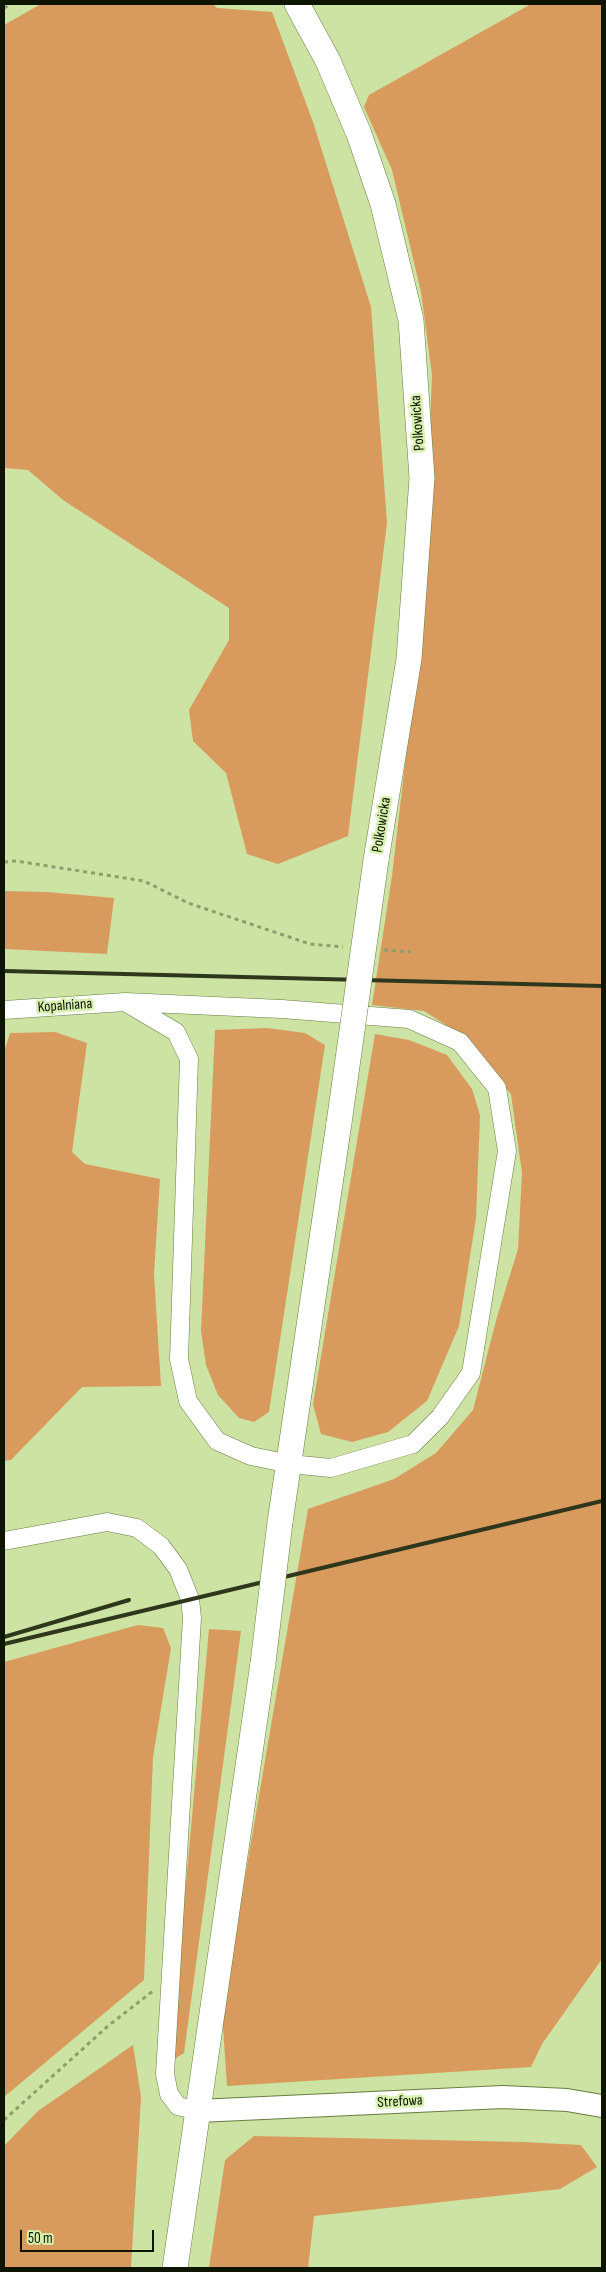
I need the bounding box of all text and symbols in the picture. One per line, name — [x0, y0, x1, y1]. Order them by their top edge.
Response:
street label: Polkowicka — [407, 395, 429, 451]
street label: Polkowicka — [369, 796, 395, 854]
street label: Kopalniana — [37, 995, 93, 1017]
street label: Strefowa — [377, 2092, 423, 2112]
scale bar — [22, 2220, 156, 2252]
text: 50 m — [28, 2229, 53, 2248]

